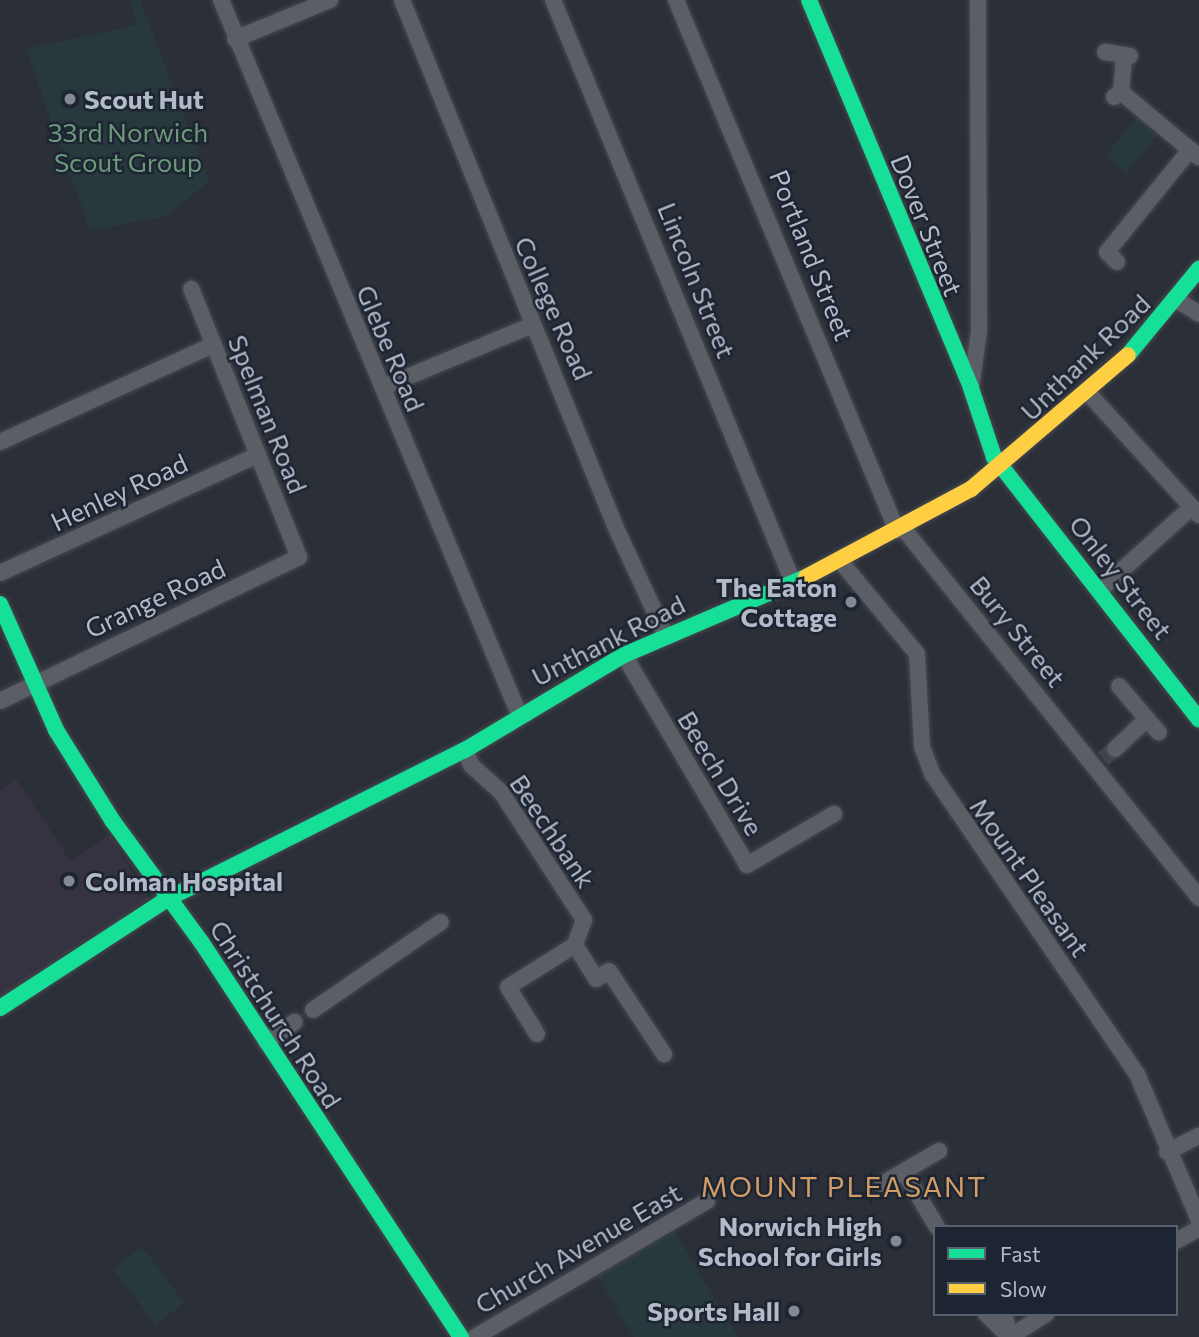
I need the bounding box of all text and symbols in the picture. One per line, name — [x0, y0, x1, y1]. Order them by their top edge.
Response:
place label: Scout Hut — [84, 83, 204, 115]
marker: Scout Hut — [62, 91, 78, 107]
park label: 33rd Norwich Scout Group — [48, 116, 208, 178]
street label: Dover Street — [885, 150, 969, 300]
street label: Portland Street — [764, 165, 860, 345]
street label: Lincoln Street — [652, 198, 742, 362]
street label: College Road — [509, 232, 599, 384]
street label: Glebe Road — [350, 280, 432, 416]
street label: Unthank Road — [1014, 288, 1156, 426]
street label: Spelman Road — [222, 330, 314, 498]
street label: Henley Road — [46, 447, 192, 537]
street label: Onley Street — [1063, 509, 1179, 645]
street label: Grange Road — [80, 552, 230, 644]
street label: Bury Street — [964, 569, 1072, 693]
place label: The Eaton Cottage — [716, 571, 837, 632]
street label: Unthank Road — [526, 588, 690, 692]
marker: The Eaton Cottage — [843, 594, 859, 610]
street label: Beech Drive — [672, 705, 770, 841]
street label: Beechbank — [504, 768, 602, 894]
street label: Mount Pleasant — [964, 792, 1096, 962]
place label: Colman Hospital — [85, 865, 283, 897]
marker: Colman Hospital — [59, 871, 79, 891]
street label: Christchurch Road — [204, 914, 348, 1114]
district label: MOUNT PLEASANT — [703, 1169, 985, 1203]
street label: Church Avenue East — [469, 1176, 687, 1320]
place label: Norwich High School for Girls — [698, 1210, 882, 1272]
legend — [933, 1225, 1178, 1316]
marker: Norwich High School for Girls — [888, 1233, 904, 1249]
text: Fast — [1000, 1241, 1041, 1266]
text: Slow — [1000, 1276, 1047, 1301]
place label: Sports Hall — [647, 1295, 780, 1327]
marker: Sports Hall — [786, 1303, 802, 1319]

